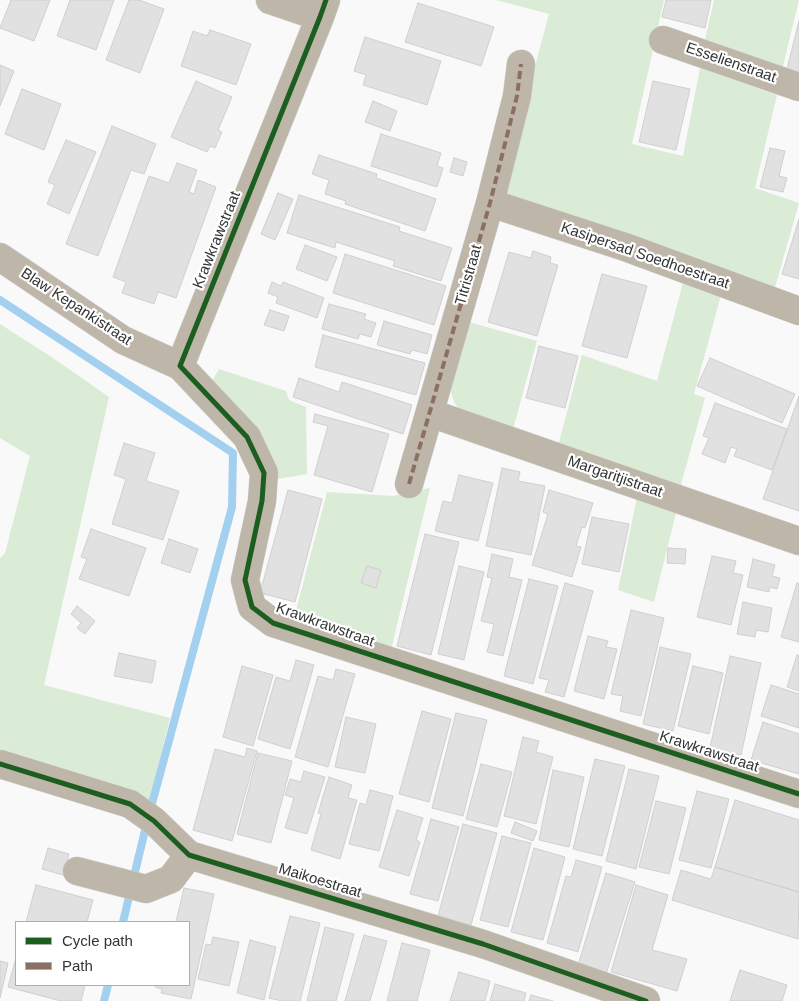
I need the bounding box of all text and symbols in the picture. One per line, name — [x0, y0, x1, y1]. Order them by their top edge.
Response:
street label: Esselienstraat — [684, 39, 778, 87]
street label: Krawkrawstraat — [189, 189, 245, 291]
street label: Kasipersad Soedhoestraat — [558, 219, 732, 293]
street label: Titristraat — [452, 243, 486, 307]
street label: Blaw Kepankistraat — [17, 264, 135, 350]
street label: Margaritjistraat — [565, 452, 665, 502]
street label: Krawkrawstraat — [273, 599, 377, 651]
street label: Krawkrawstraat — [657, 727, 761, 777]
street label: Maikoestraat — [276, 860, 364, 902]
legend — [15, 921, 190, 986]
text: Cycle path — [62, 932, 133, 949]
text: Path — [62, 957, 93, 974]

